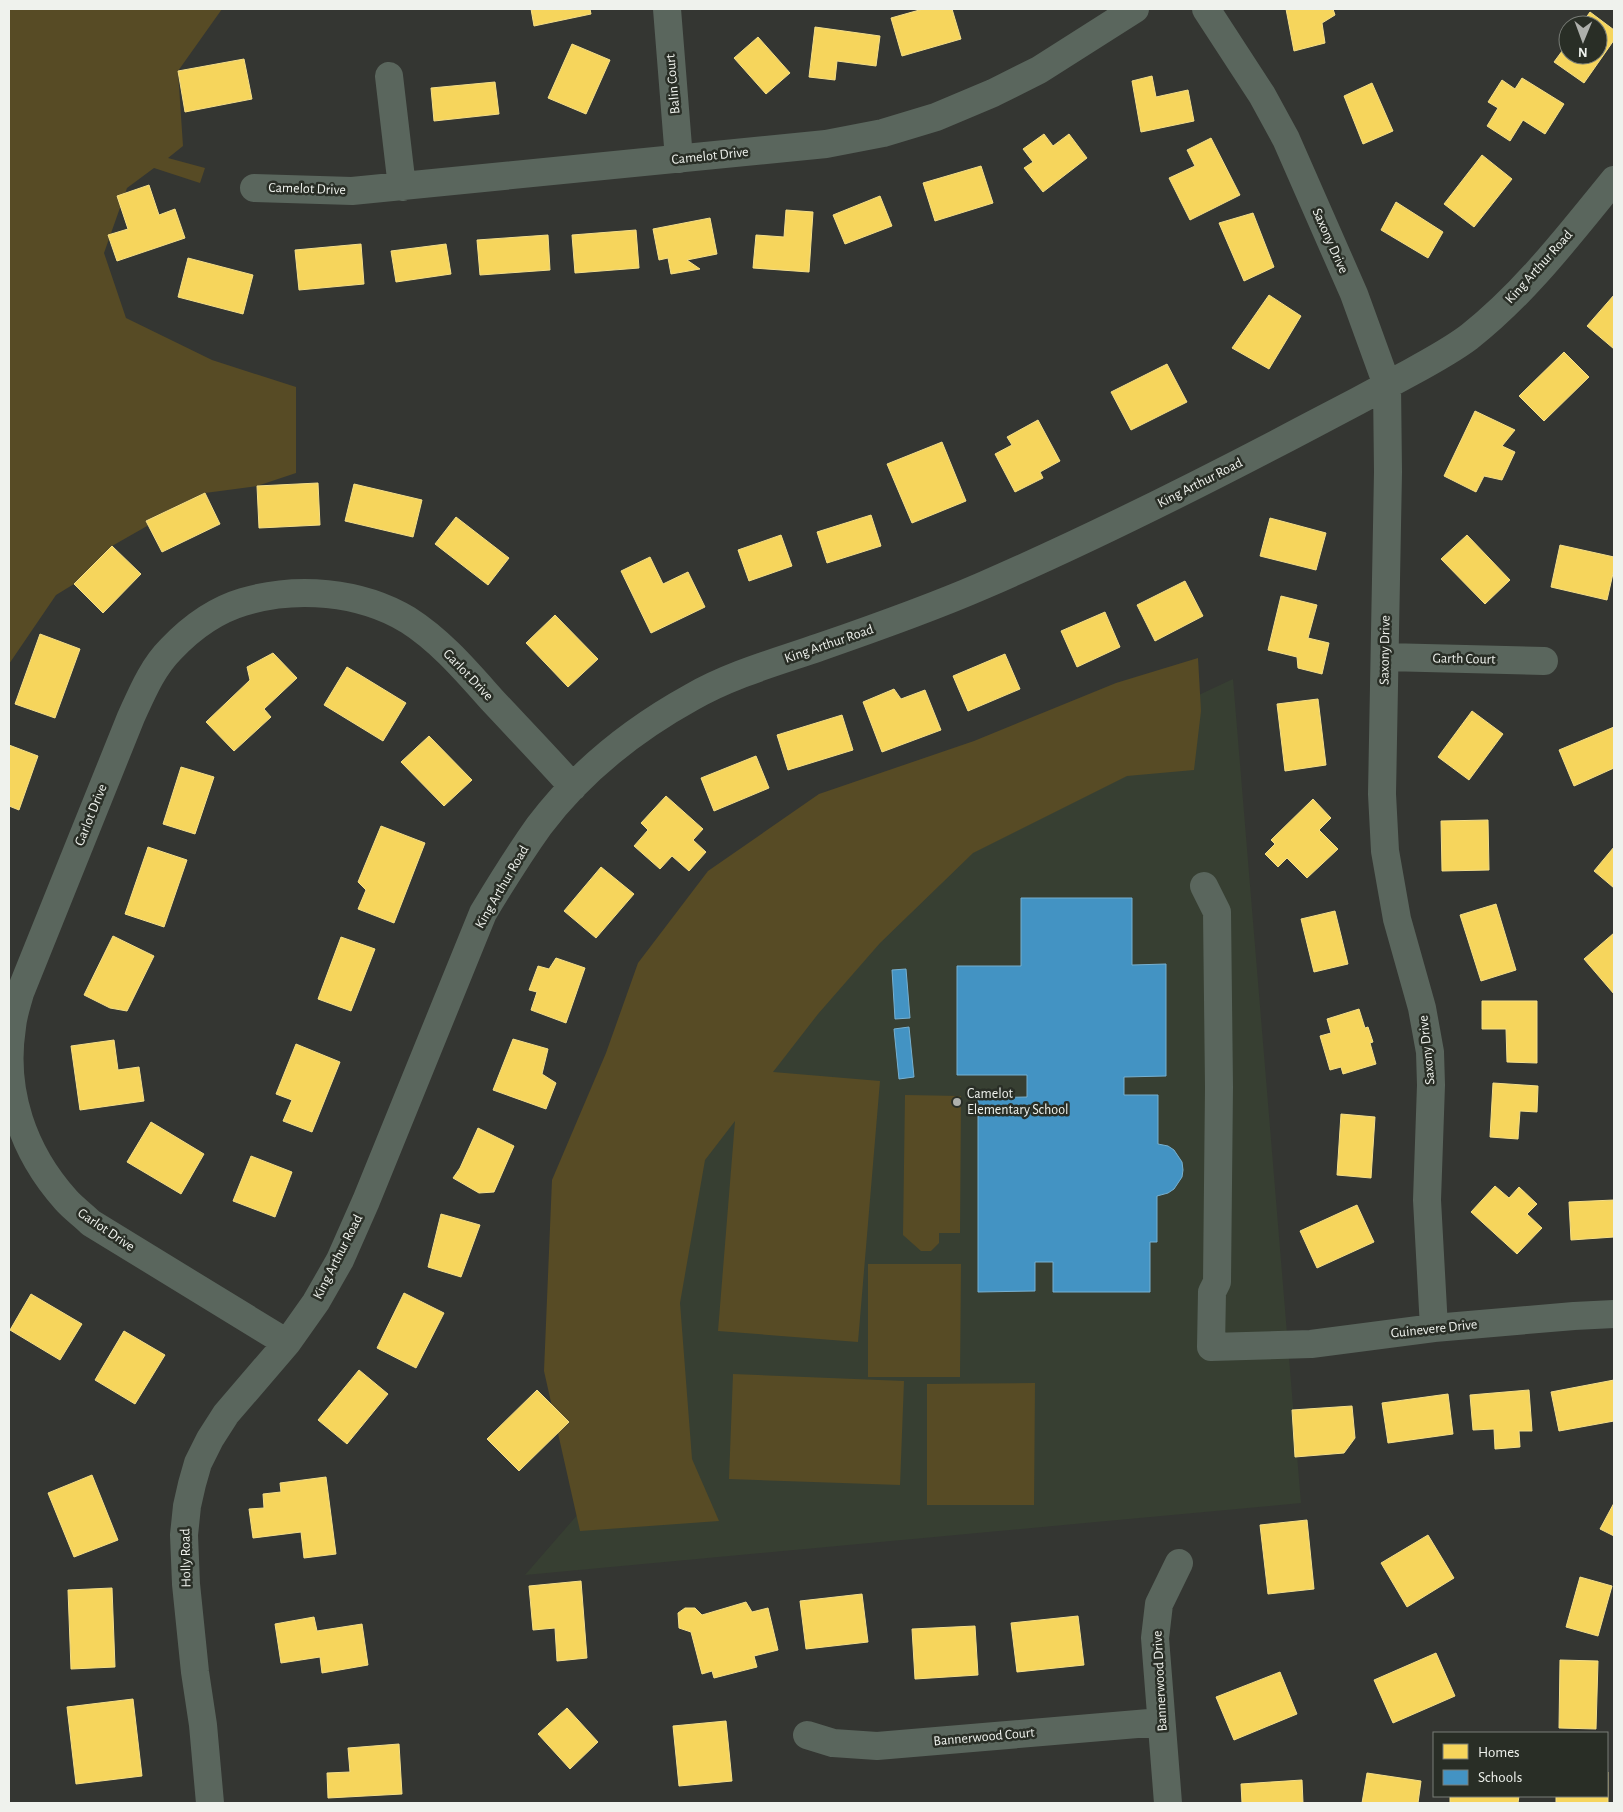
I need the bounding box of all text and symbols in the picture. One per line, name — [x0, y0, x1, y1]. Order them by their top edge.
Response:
north arrow — [1558, 15, 1608, 65]
text: N — [1578, 45, 1588, 59]
street label: Balin Court — [663, 53, 683, 115]
street label: Camelot Drive — [671, 145, 749, 167]
street label: Camelot Drive — [268, 181, 346, 197]
street label: Saxony Drive — [1309, 206, 1351, 276]
street label: King Arthur Road — [1503, 228, 1575, 306]
street label: King Arthur Road — [1155, 456, 1245, 510]
street label: Saxony Drive — [1377, 615, 1393, 685]
street label: King Arthur Road — [783, 622, 875, 666]
street label: Garlot Drive — [440, 647, 496, 703]
street label: Garth Court — [1432, 651, 1496, 667]
street label: Garlot Drive — [72, 782, 110, 848]
street label: King Arthur Road — [473, 843, 531, 931]
street label: Saxony Drive — [1416, 1015, 1438, 1085]
place label: Camelot Elementary School — [967, 1087, 1069, 1117]
marker: Camelot Elementary School — [951, 1096, 963, 1108]
street label: Garlot Drive — [75, 1206, 137, 1254]
street label: King Arthur Road — [311, 1212, 365, 1302]
street label: Guinevere Drive — [1390, 1317, 1478, 1341]
street label: Holly Road — [178, 1528, 194, 1588]
street label: Bannerwood Drive — [1150, 1630, 1170, 1732]
street label: Bannerwood Court — [933, 1726, 1036, 1748]
legend — [1433, 1732, 1608, 1797]
text: Homes — [1478, 1745, 1520, 1760]
text: Schools — [1478, 1770, 1522, 1785]

